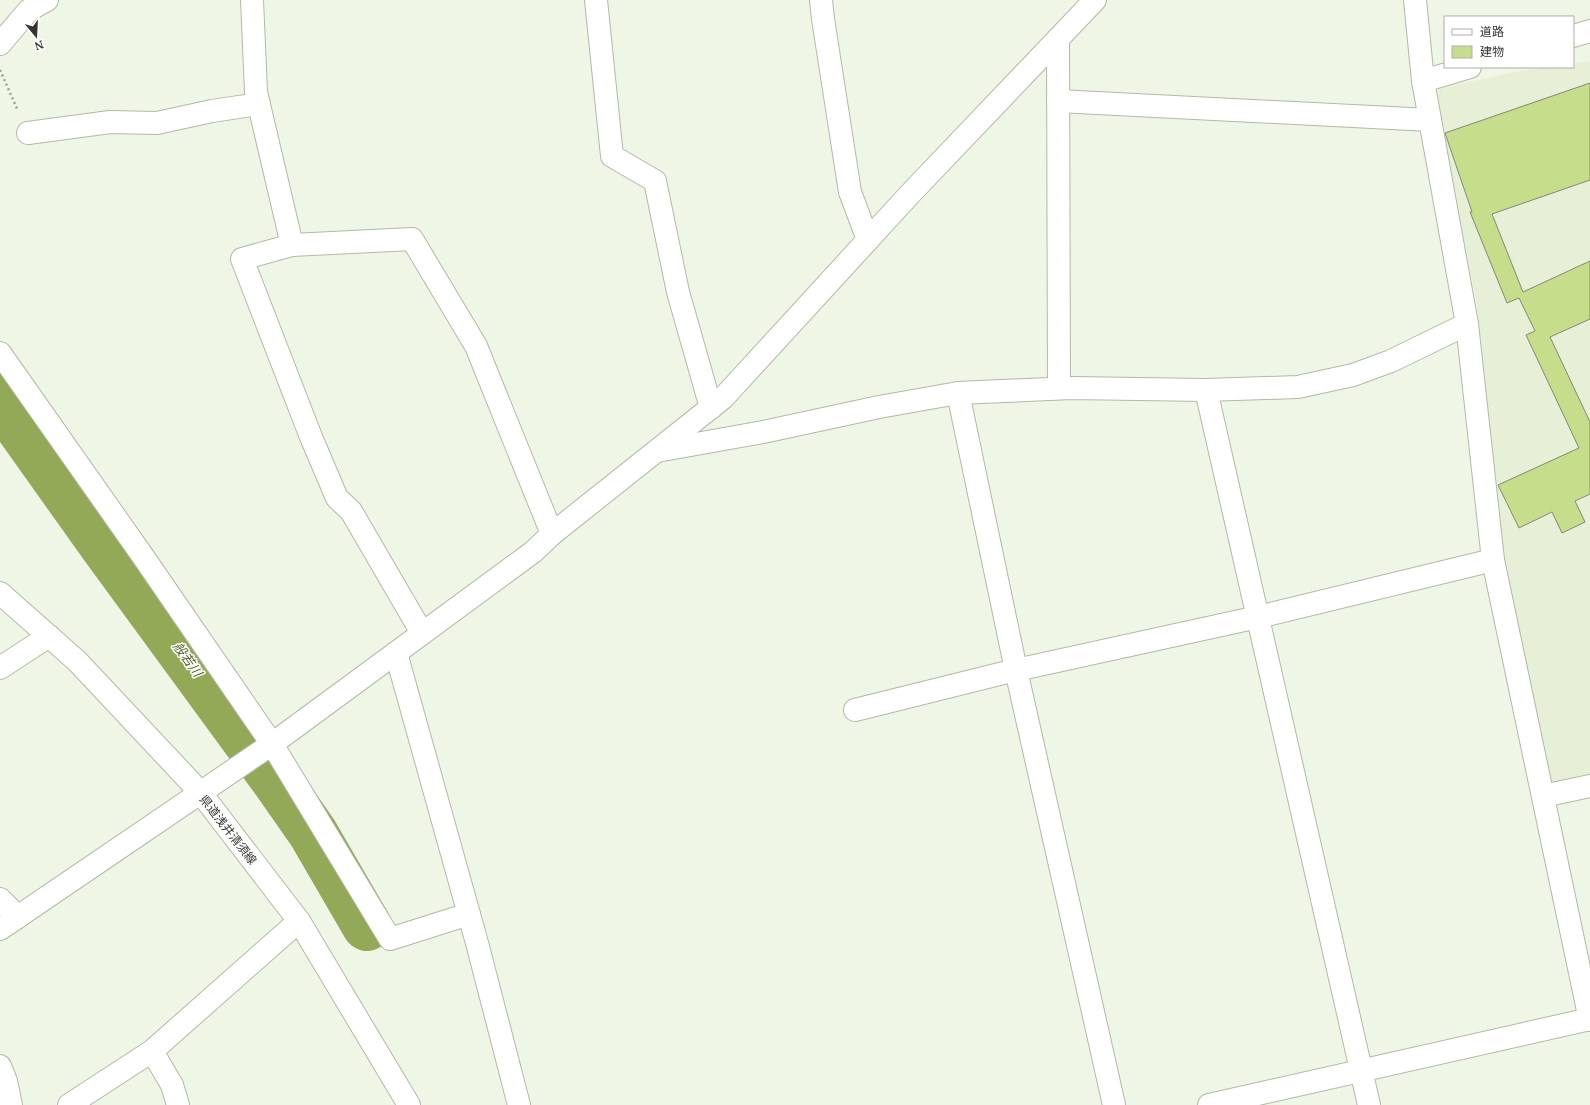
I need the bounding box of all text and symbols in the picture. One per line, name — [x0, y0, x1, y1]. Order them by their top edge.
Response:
north arrow — [16, 16, 56, 56]
legend — [1444, 16, 1574, 68]
text: 道路 — [1480, 23, 1504, 40]
text: N — [32, 38, 46, 55]
text: 建物 — [1480, 43, 1504, 60]
water label: 般若川 — [169, 638, 208, 682]
street label: 県道浅井清須線 — [196, 791, 261, 868]

